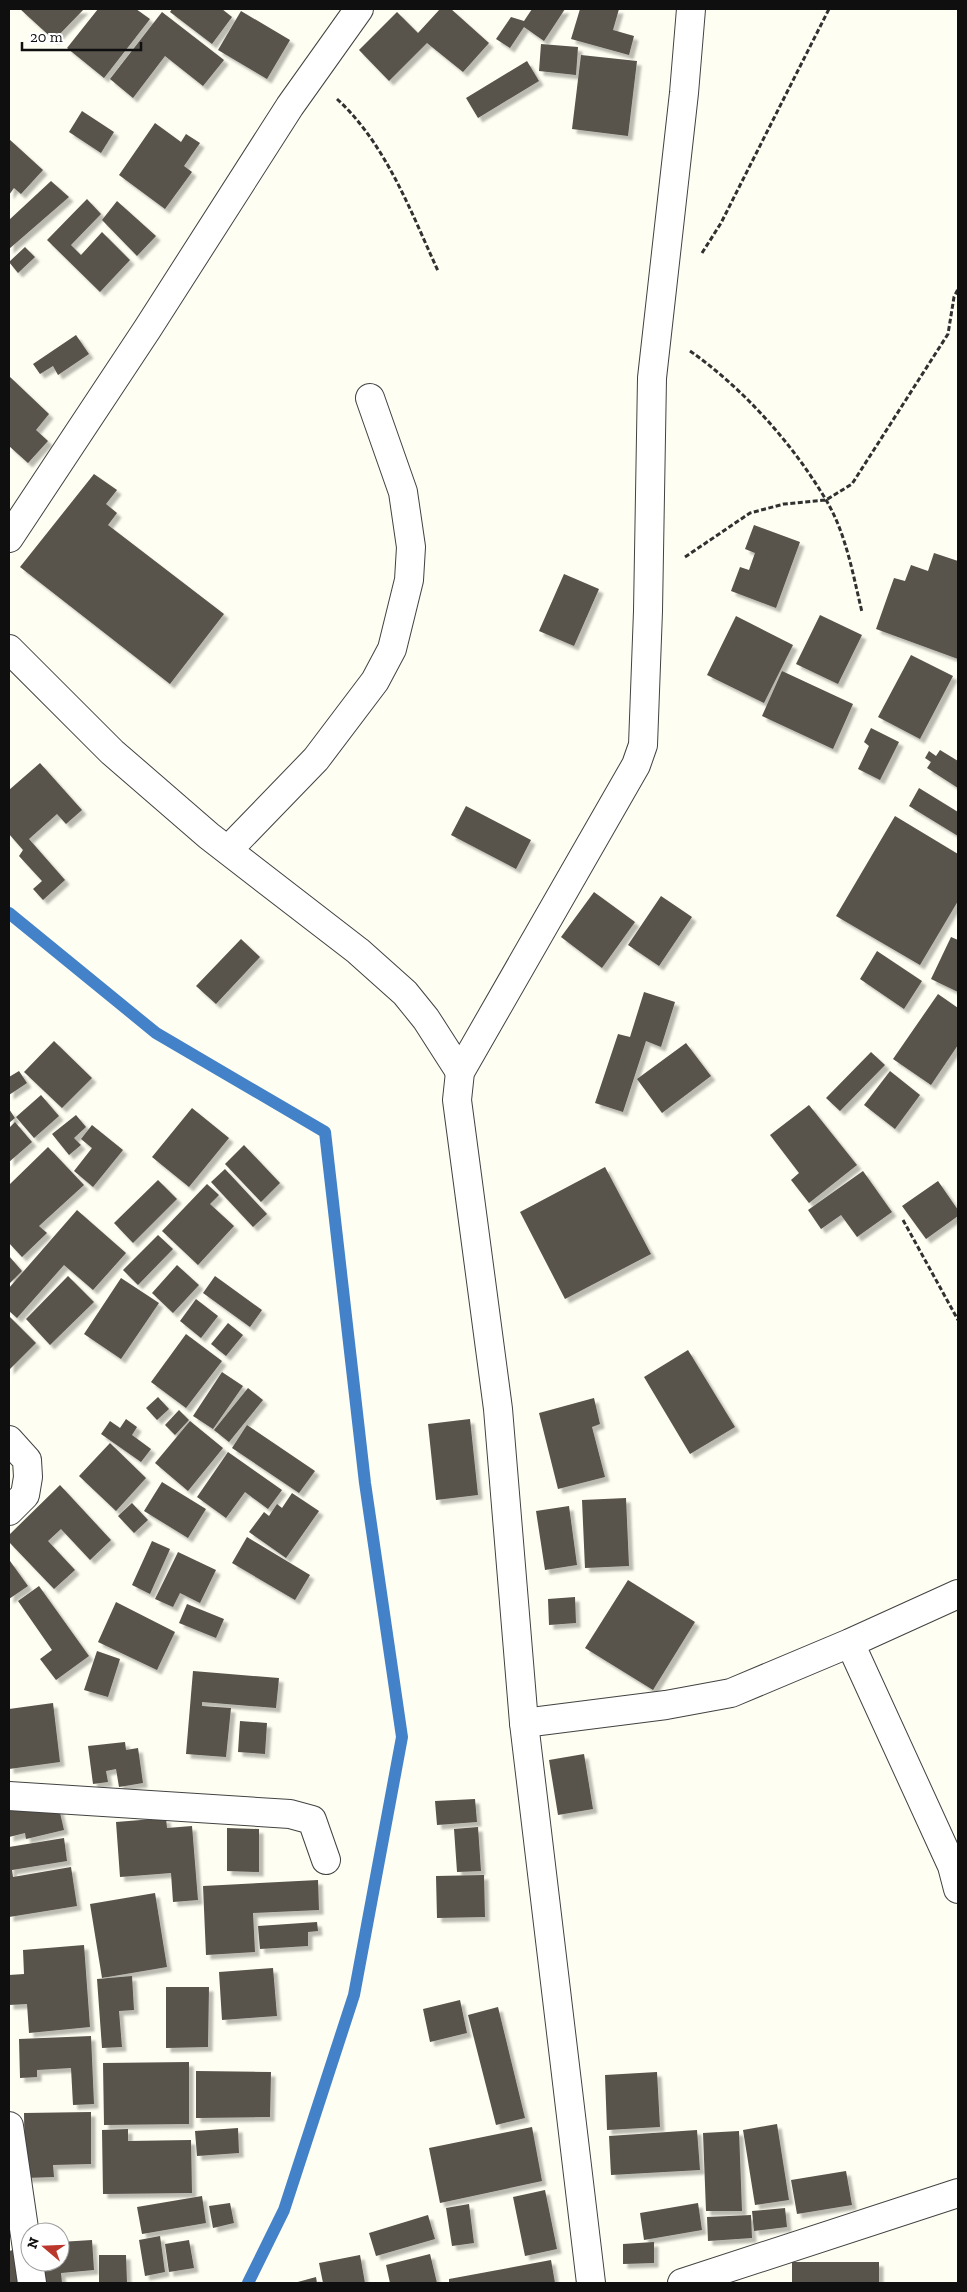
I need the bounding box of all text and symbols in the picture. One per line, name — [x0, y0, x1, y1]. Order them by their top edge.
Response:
scale bar — [22, 20, 141, 52]
text: 20 m — [30, 28, 63, 46]
north arrow — [20, 2222, 70, 2272]
text: N — [23, 2235, 43, 2251]

